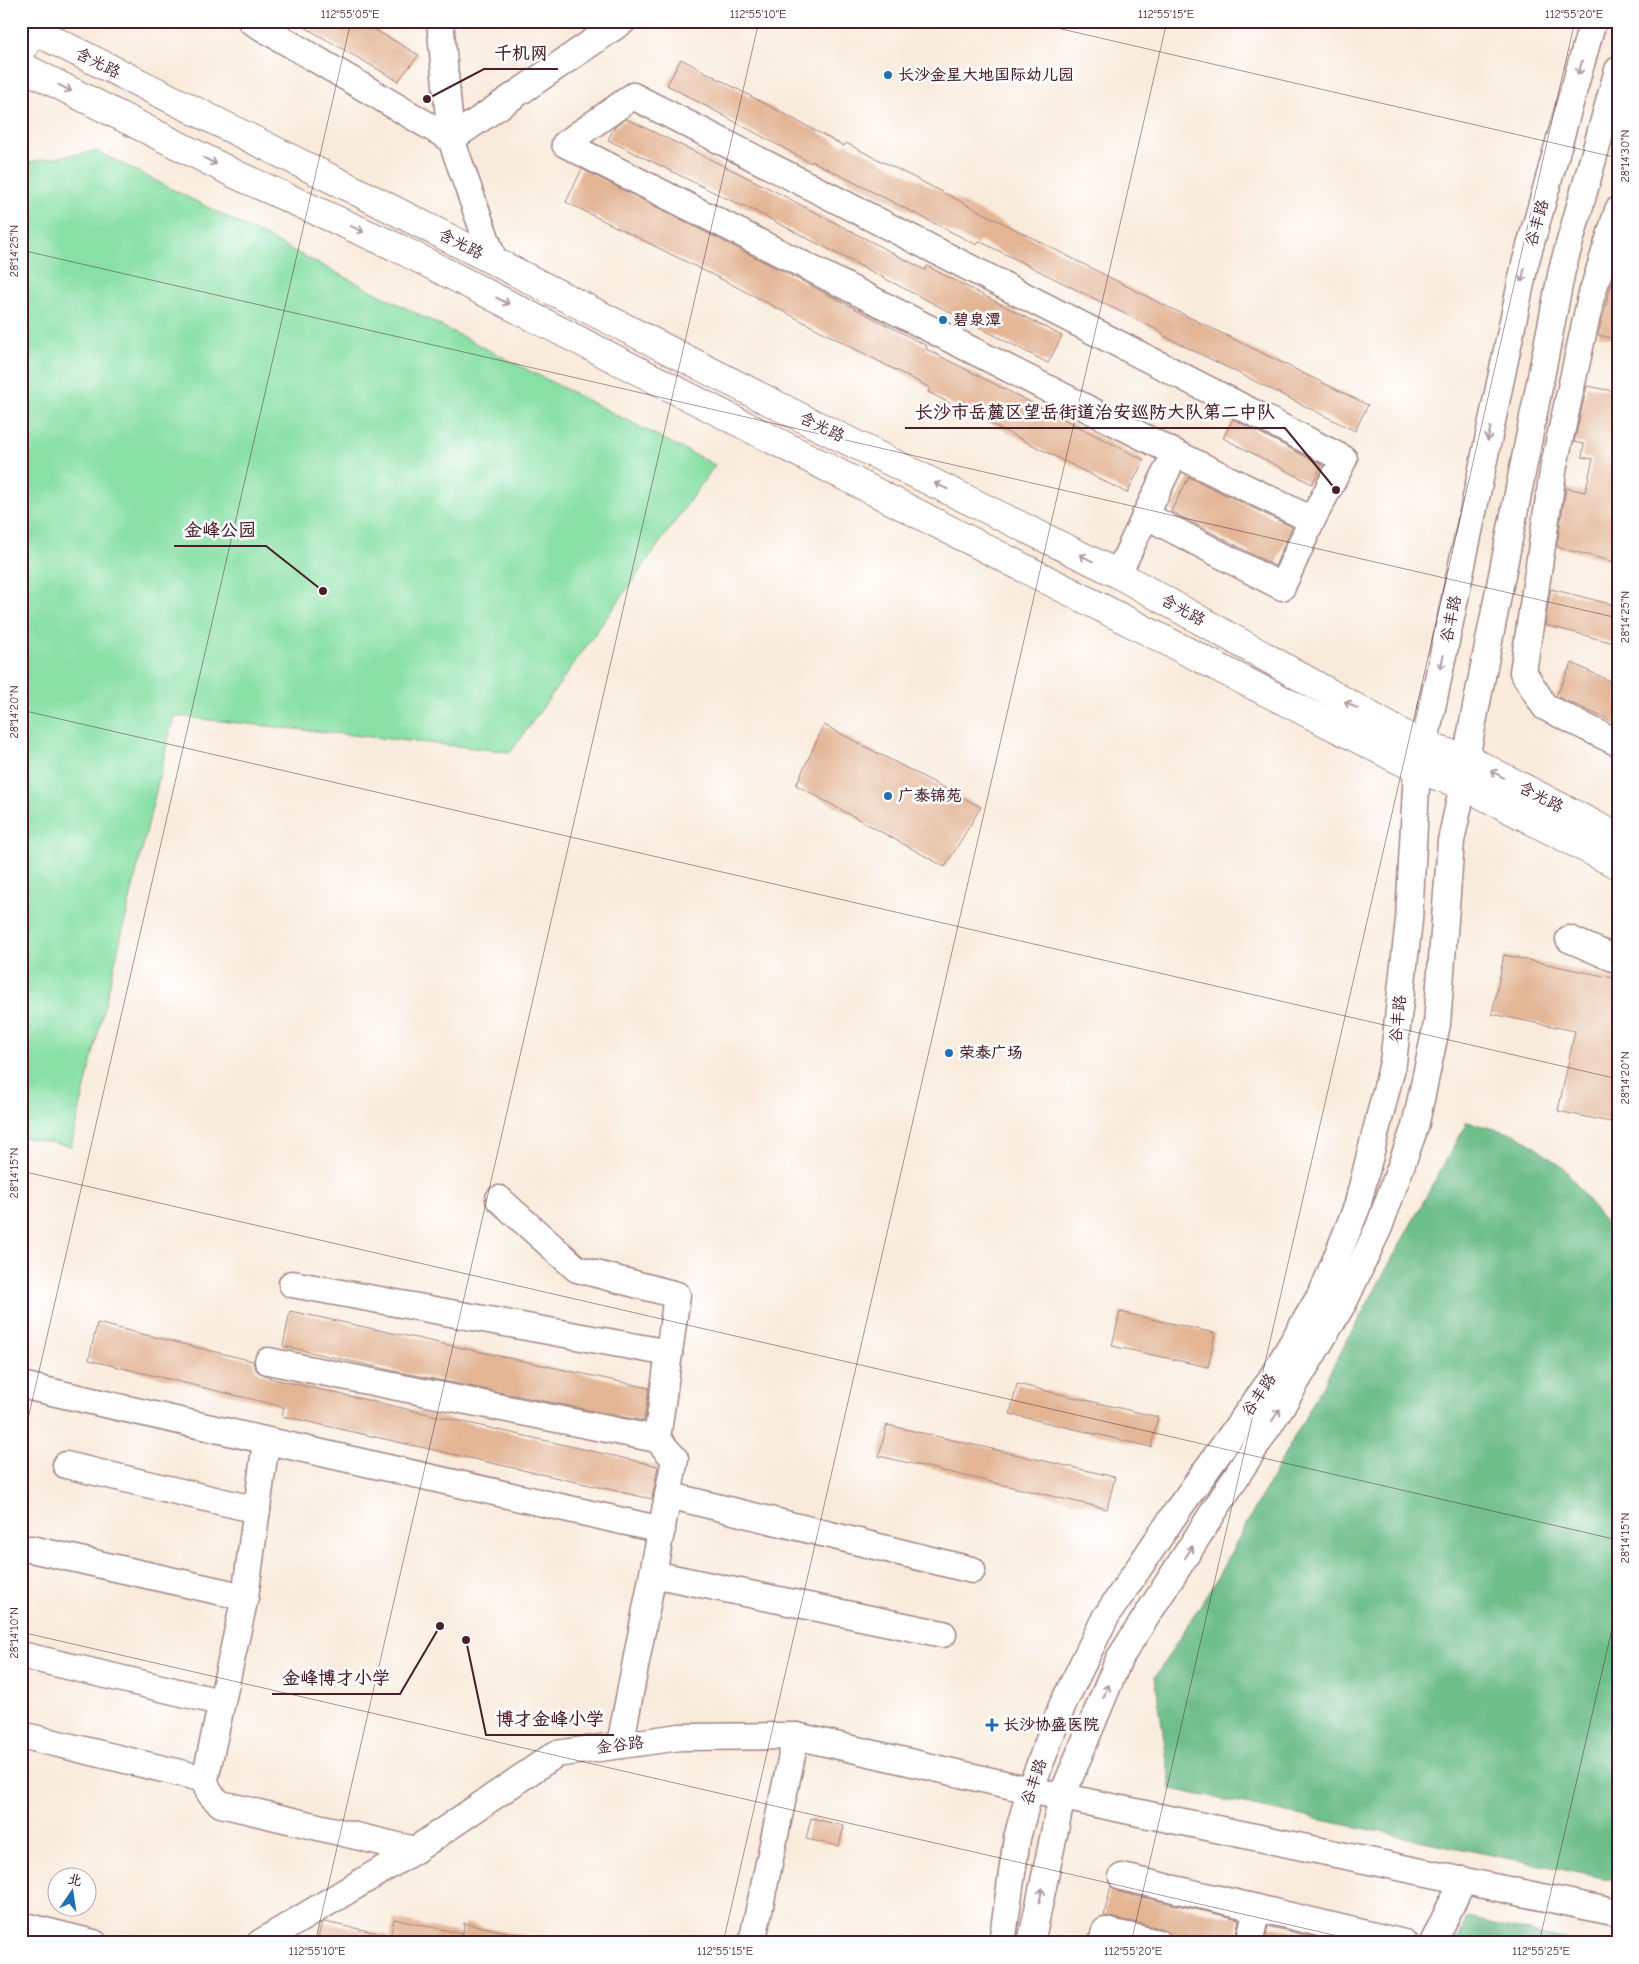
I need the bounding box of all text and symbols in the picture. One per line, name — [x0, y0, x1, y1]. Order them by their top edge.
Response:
text: 112°55'05"E — [321, 7, 379, 21]
text: 112°55'10"E — [730, 7, 786, 21]
text: 112°55'15"E — [1138, 7, 1194, 21]
text: 112°55'20"E — [1545, 7, 1603, 21]
callout: 千机网 — [484, 36, 558, 69]
text: 千机网 — [494, 43, 548, 64]
street label: 含光路 — [73, 44, 123, 82]
one-way arrow — [1575, 60, 1584, 76]
place label: 长沙金星大地国际幼儿园 — [898, 66, 1074, 84]
marker: 长沙金星大地国际幼儿园 — [882, 69, 894, 81]
one-way arrow — [57, 83, 72, 93]
text: 28°14'30"N — [1618, 130, 1632, 182]
one-way arrow — [202, 157, 217, 166]
street label: 谷丰路 — [1522, 197, 1552, 249]
text: 28°14'25"N — [7, 225, 21, 277]
one-way arrow — [349, 225, 364, 235]
street label: 含光路 — [436, 225, 486, 263]
one-way arrow — [1517, 267, 1527, 283]
one-way arrow — [495, 297, 510, 306]
place label: 碧泉潭 — [953, 311, 1001, 329]
marker: 碧泉潭 — [937, 314, 949, 326]
callout: 长沙市岳麓区望岳街道治安巡防大队第二中队 — [905, 395, 1285, 428]
text: 长沙市岳麓区望岳街道治安巡防大队第二中队 — [915, 402, 1275, 423]
street label: 含光路 — [796, 408, 848, 446]
one-way arrow — [1484, 426, 1494, 442]
one-way arrow — [933, 481, 948, 491]
callout: 金峰公园 — [174, 513, 266, 546]
text: 金峰公园 — [184, 520, 256, 541]
one-way arrow — [1079, 553, 1094, 562]
street label: 含光路 — [1158, 590, 1208, 630]
text: 28°14'25"N — [1618, 591, 1632, 643]
street label: 谷丰路 — [1437, 594, 1465, 644]
one-way arrow — [1437, 654, 1446, 670]
text: 28°14'20"N — [7, 685, 21, 739]
one-way arrow — [1344, 699, 1359, 709]
one-way arrow — [1490, 769, 1505, 778]
street label: 含光路 — [1516, 778, 1566, 816]
place label: 广泰锦苑 — [898, 787, 962, 805]
marker: 广泰锦苑 — [882, 790, 894, 802]
street label: 谷丰路 — [1387, 994, 1409, 1044]
place label: 荣泰广场 — [959, 1044, 1023, 1062]
marker: 荣泰广场 — [943, 1047, 955, 1059]
text: 28°14'20"N — [1618, 1051, 1632, 1105]
text: 28°14'15"N — [7, 1148, 21, 1198]
street label: 谷丰路 — [1238, 1370, 1280, 1420]
one-way arrow — [1272, 1408, 1282, 1422]
text: 28°14'15"N — [1618, 1513, 1632, 1563]
one-way arrow — [1184, 1545, 1194, 1559]
text: 28°14'10"N — [7, 1607, 21, 1659]
callout: 金峰博才小学 — [272, 1661, 400, 1694]
text: 金峰博才小学 — [282, 1668, 390, 1689]
one-way arrow — [1102, 1684, 1111, 1699]
callout: 博才金峰小学 — [486, 1702, 614, 1735]
text: 博才金峰小学 — [496, 1709, 604, 1730]
place label: 长沙协盛医院 — [1003, 1716, 1099, 1734]
marker: 长沙协盛医院 — [985, 1718, 999, 1732]
street label: 金谷路 — [595, 1733, 645, 1757]
street label: 谷丰路 — [1018, 1756, 1050, 1808]
north arrow — [48, 1866, 98, 1916]
text: 北 — [66, 1870, 84, 1890]
one-way arrow — [1037, 1887, 1047, 1903]
text: 112°55'10"E — [289, 1944, 345, 1958]
text: 112°55'15"E — [697, 1944, 753, 1958]
text: 112°55'20"E — [1104, 1944, 1162, 1958]
text: 112°55'25"E — [1512, 1944, 1570, 1958]

